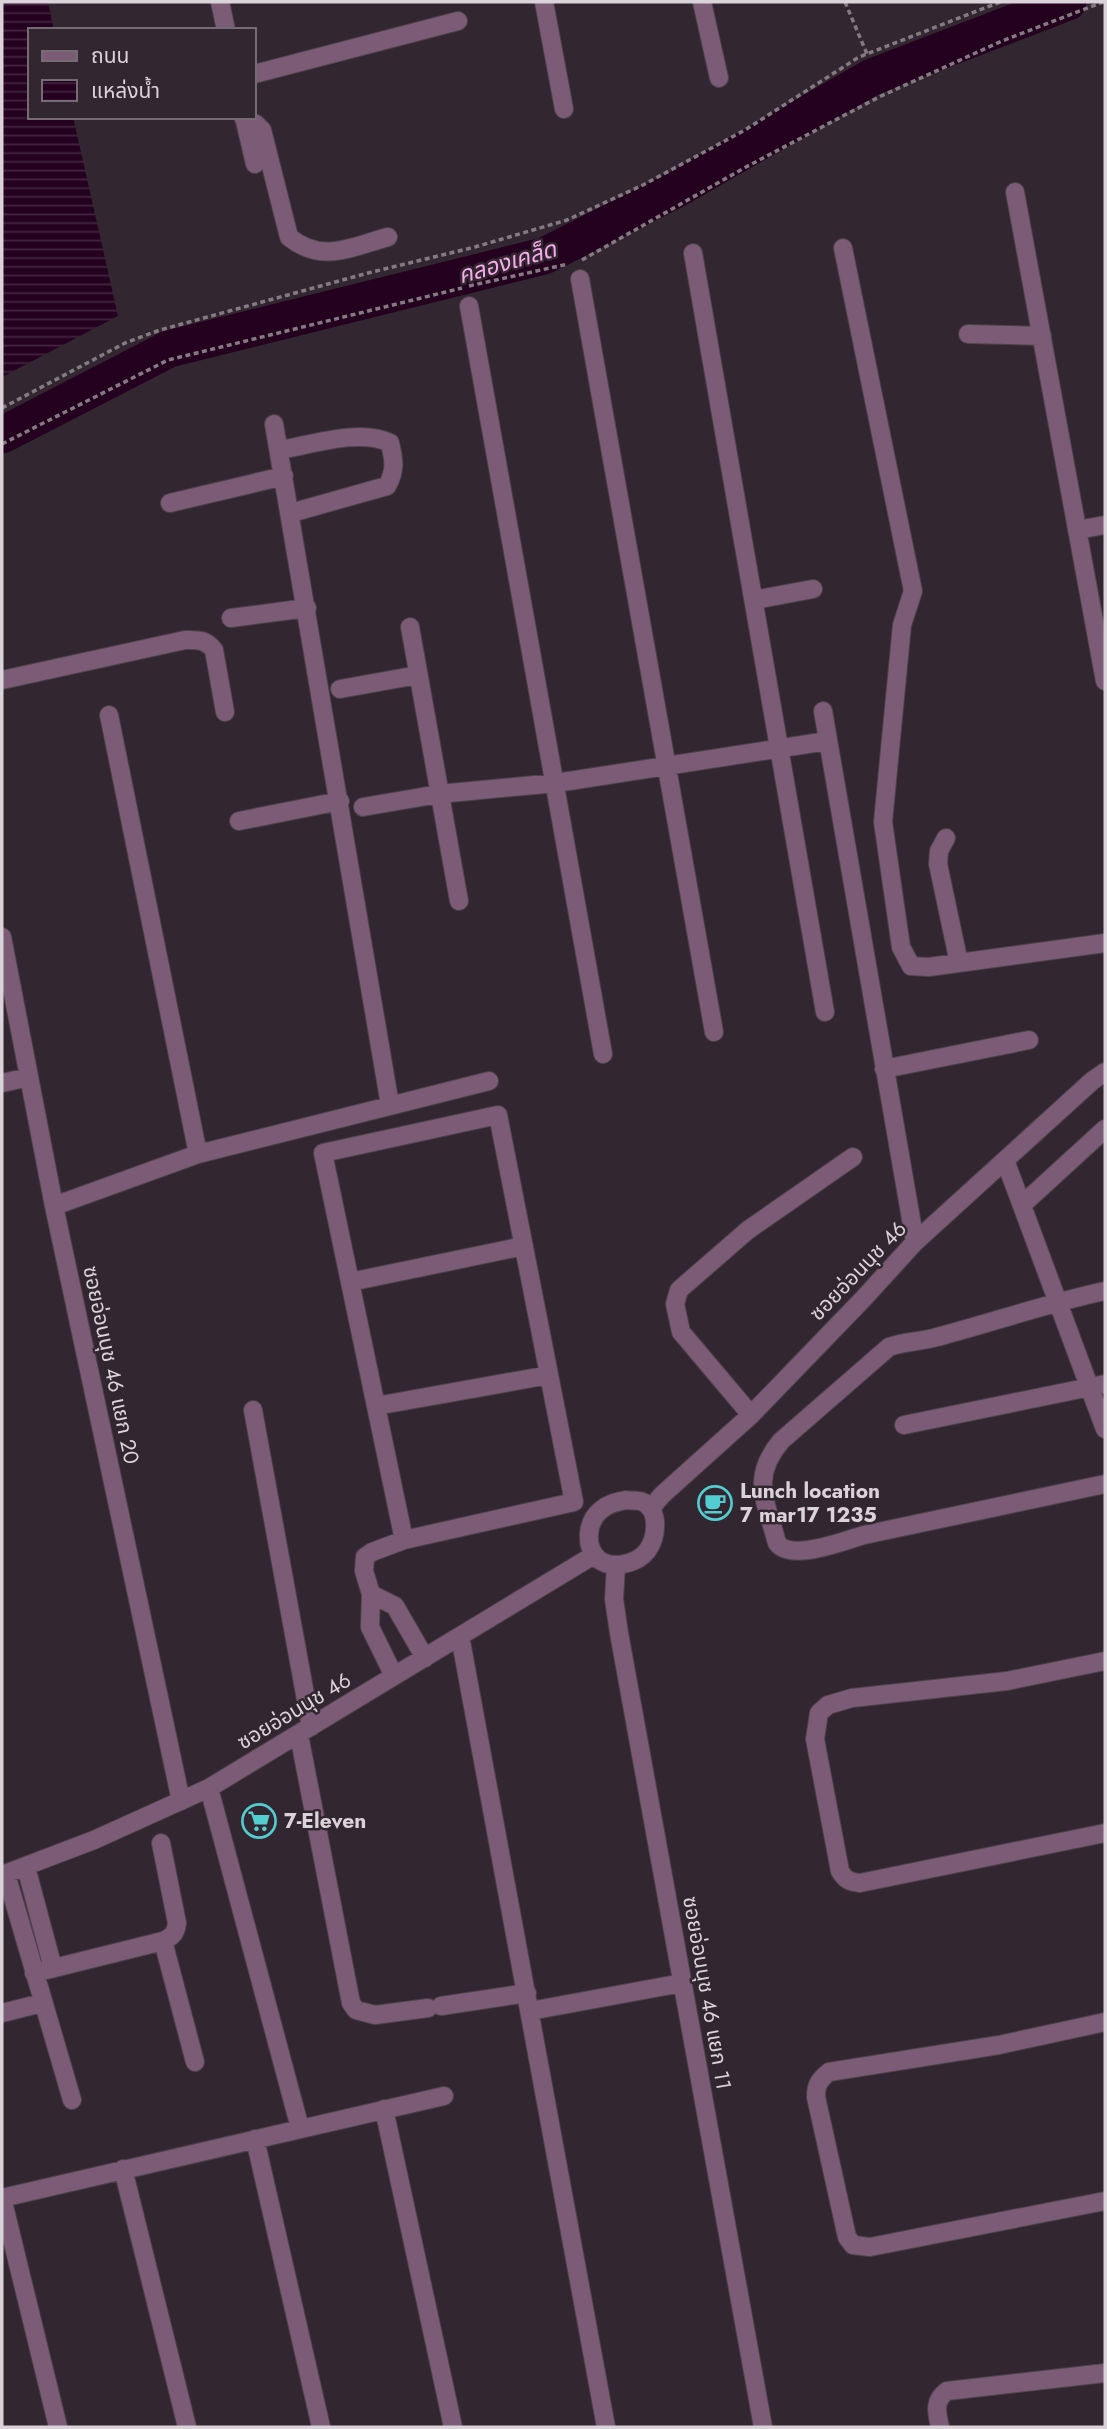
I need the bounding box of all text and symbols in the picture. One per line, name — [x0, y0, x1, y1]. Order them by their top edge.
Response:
legend — [28, 28, 256, 119]
text: ถนน — [91, 41, 129, 71]
text: แหล่งน้ำ — [91, 76, 160, 106]
water label: คลองเคล็ด — [454, 232, 561, 292]
street label: ซอยอ่อนนุช 46 — [803, 1214, 913, 1328]
street label: ซอยอ่อนนุช 46 แยก 20 — [75, 1263, 147, 1467]
place label: Lunch location 7 mar17 1235 — [740, 1476, 880, 1530]
cafe icon: Lunch location 7 mar17 1235 — [696, 1484, 734, 1522]
street label: ซอยอ่อนนุช 46 — [231, 1665, 357, 1757]
supermarket icon: 7-Eleven — [240, 1802, 278, 1840]
place label: 7-Eleven — [284, 1806, 366, 1836]
street label: ซอยอ่อนนุช 46 แยก 11 — [675, 1894, 739, 2092]

